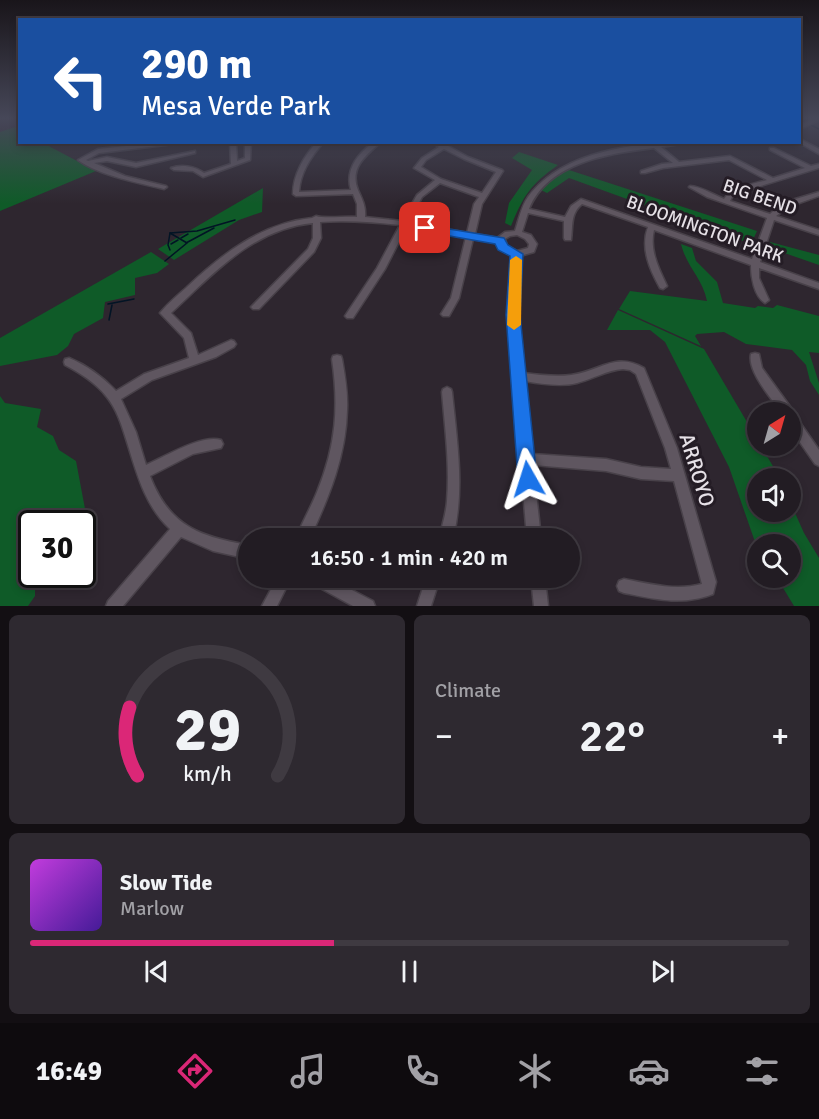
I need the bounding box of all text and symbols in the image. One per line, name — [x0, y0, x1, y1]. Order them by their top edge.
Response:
text: 290 m — [141, 39, 252, 90]
icon: left — [42, 42, 120, 120]
text: Mesa Verde Park — [141, 90, 331, 123]
street label: BIG BEND — [720, 174, 800, 220]
street label: BLOOMINGTON PARK — [624, 190, 787, 268]
pin — [399, 202, 450, 253]
icon: arrive — [408, 211, 441, 244]
north arrow — [747, 402, 801, 456]
map controls — [747, 402, 801, 588]
street label: ARROYO — [674, 430, 720, 510]
position arrow — [496, 447, 560, 511]
button: sound — [747, 468, 801, 522]
speed limit sign: 30 — [18, 510, 96, 588]
button: search — [747, 534, 801, 588]
text: 16:50 · 1 min · 420 m — [310, 544, 508, 571]
text: Climate — [435, 678, 501, 703]
text: 29 — [173, 691, 241, 768]
text: 22° — [579, 709, 645, 764]
text: − — [435, 716, 453, 757]
text: + — [771, 716, 789, 757]
text: km/h — [183, 762, 231, 788]
text: Slow Tide — [120, 869, 212, 896]
text: Marlow — [120, 896, 184, 921]
icon: previous — [140, 955, 173, 988]
icon: pause — [393, 955, 426, 988]
icon: next — [646, 955, 679, 988]
icon: directions — [174, 1050, 216, 1092]
icon: music — [287, 1050, 329, 1092]
icon: phone — [401, 1050, 443, 1092]
icon: climate — [514, 1050, 556, 1092]
icon: car — [628, 1050, 670, 1092]
icon: filters — [741, 1050, 783, 1092]
text: 16:49 — [36, 1055, 102, 1088]

